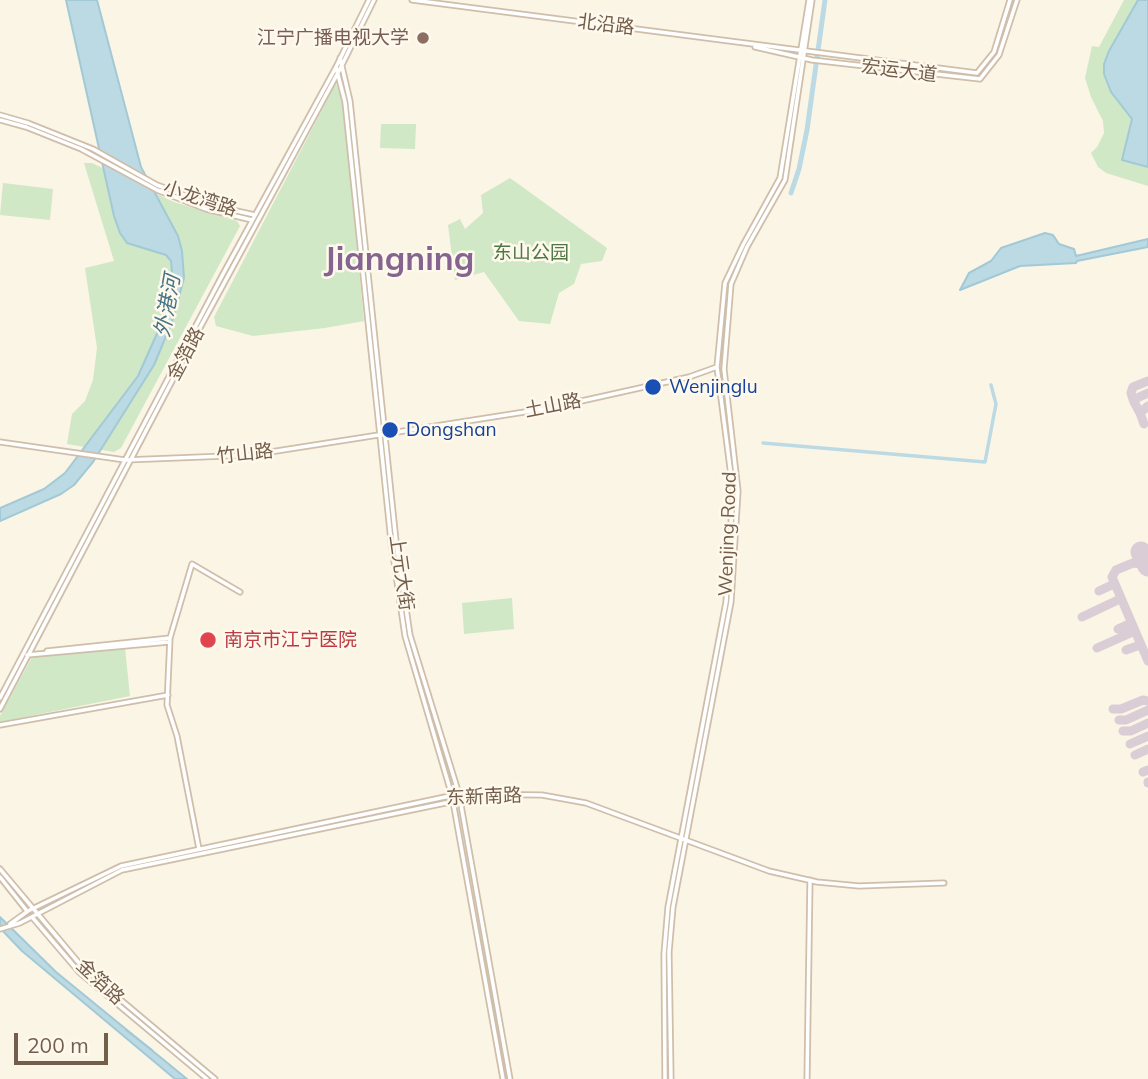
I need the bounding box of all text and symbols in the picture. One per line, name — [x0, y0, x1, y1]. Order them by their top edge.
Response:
street label: 北沿路 — [576, 10, 636, 40]
place label: 江宁广播电视大学 — [257, 27, 409, 49]
marker: 江宁广播电视大学 — [415, 30, 431, 46]
street label: 宏运大道 — [860, 55, 938, 87]
street label: 小龙湾路 — [160, 176, 240, 222]
district label: Jiangning — [324, 240, 474, 280]
park label: 东山公园 — [493, 242, 569, 264]
water label: 外港河 — [150, 273, 186, 339]
street label: 金箔路 — [163, 323, 209, 385]
place label: Wenjinglu — [669, 376, 758, 398]
marker: Wenjinglu — [643, 377, 663, 397]
street label: 土山路 — [523, 389, 583, 423]
place label: Dongshan — [406, 419, 497, 441]
marker: Dongshan — [380, 420, 400, 440]
street label: 竹山路 — [215, 440, 275, 468]
street label: Wenjing Road — [714, 471, 742, 597]
street label: 上元大街 — [384, 534, 418, 612]
place label: 南京市江宁医院 — [224, 629, 357, 651]
marker: 南京市江宁医院 — [198, 630, 218, 650]
street label: 东新南路 — [446, 784, 522, 810]
street label: 金箔路 — [71, 954, 129, 1010]
scale bar — [18, 1020, 112, 1064]
text: 200 m — [27, 1032, 89, 1058]

